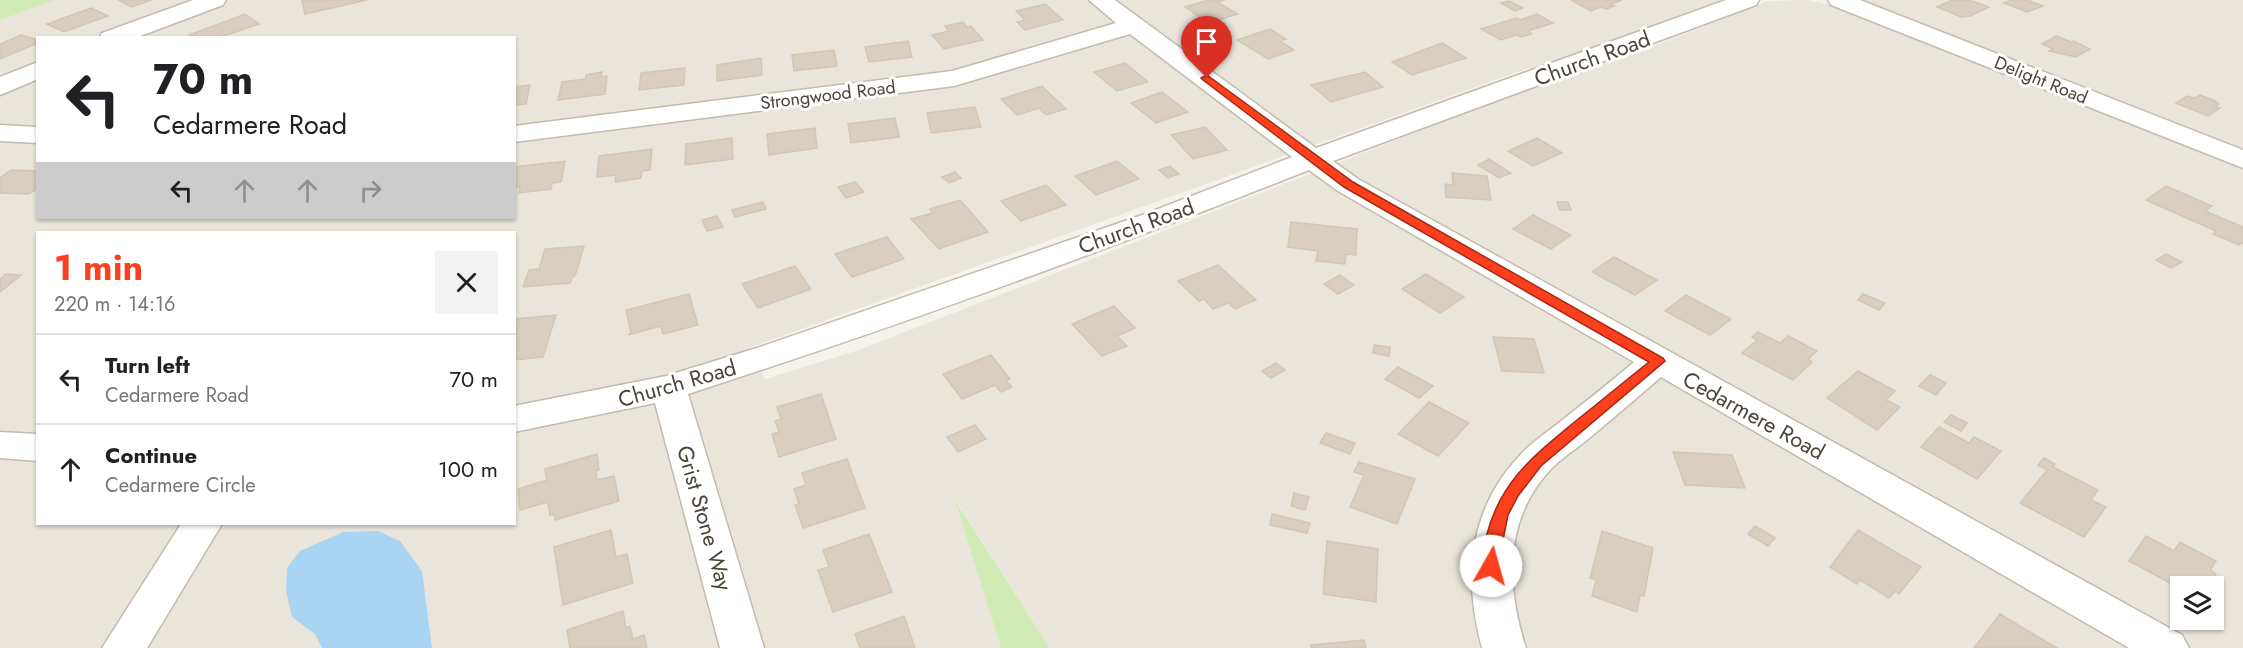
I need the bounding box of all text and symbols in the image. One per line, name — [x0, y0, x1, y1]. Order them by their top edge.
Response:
pin — [1181, 16, 1232, 78]
street label: Church Road — [1529, 22, 1655, 94]
icon: arrive — [1190, 25, 1223, 58]
text: 70 m — [153, 49, 253, 110]
street label: Delight Road — [1990, 49, 2092, 111]
icon: left — [54, 60, 132, 138]
street label: Strongwood Road — [759, 74, 897, 116]
text: Cedarmere Road — [153, 105, 347, 144]
icon: left — [165, 174, 198, 207]
icon: ahead — [228, 174, 261, 207]
icon: ahead — [291, 174, 324, 207]
icon: right — [354, 174, 387, 207]
street label: Church Road — [1073, 190, 1199, 262]
text: 1 min — [54, 241, 143, 293]
button: close — [435, 251, 498, 314]
text: 220 m · 14:16 — [54, 290, 176, 319]
text: Turn left — [105, 349, 190, 381]
street label: Church Road — [614, 351, 740, 415]
icon: left — [54, 363, 87, 396]
text: 70 m — [449, 363, 498, 395]
street label: Cedarmere Road — [1677, 363, 1831, 467]
text: Cedarmere Road — [105, 381, 249, 410]
text: Continue — [105, 439, 197, 471]
street label: Grist Stone Way — [669, 442, 741, 595]
icon: ahead — [54, 453, 87, 486]
text: 100 m — [438, 453, 498, 485]
text: Cedarmere Circle — [105, 471, 256, 500]
position arrow — [1459, 534, 1523, 598]
map controls — [2170, 576, 2224, 630]
button: layers — [2170, 576, 2224, 630]

